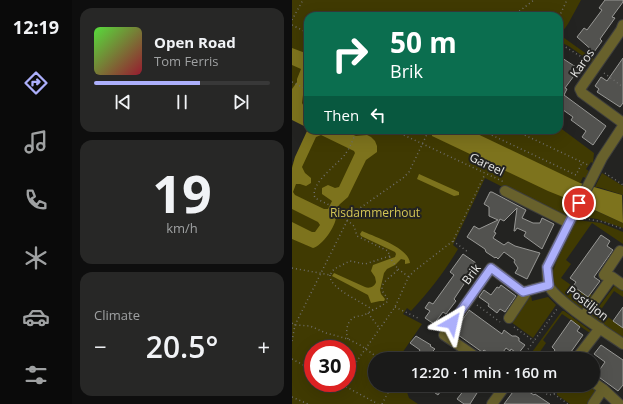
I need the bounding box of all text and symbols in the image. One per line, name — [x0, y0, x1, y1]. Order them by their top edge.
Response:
text: 12:19 — [13, 15, 59, 39]
text: 50 m — [390, 23, 457, 61]
icon: right — [324, 28, 376, 80]
text: Open Road — [154, 32, 236, 52]
street label: Karos — [566, 45, 598, 81]
text: Tom Ferris — [154, 52, 219, 70]
text: Brik — [390, 59, 423, 83]
icon: directions — [22, 69, 50, 97]
icon: previous — [112, 91, 134, 113]
icon: pause — [171, 91, 193, 113]
icon: next — [230, 91, 252, 113]
icon: left — [367, 104, 389, 126]
text: Then — [324, 105, 359, 125]
icon: music — [22, 128, 50, 156]
street label: Gareel — [467, 148, 507, 180]
text: 19 — [152, 157, 212, 228]
icon: phone — [22, 186, 50, 214]
pin — [562, 186, 596, 220]
icon: arrive — [568, 192, 590, 214]
park label: Risdammerhout — [330, 204, 420, 221]
text: km/h — [166, 219, 198, 237]
icon: climate — [22, 244, 50, 272]
street label: Brik — [458, 260, 485, 288]
street label: Postiljon — [564, 282, 612, 324]
position arrow — [431, 302, 473, 344]
icon: car — [22, 303, 50, 331]
text: Climate — [94, 306, 140, 324]
text: 20.5° — [146, 326, 218, 367]
text: − — [94, 331, 107, 361]
text: + — [257, 331, 270, 361]
speed limit sign: 30 — [304, 340, 356, 392]
icon: filters — [22, 361, 50, 389]
text: 12:20 · 1 min · 160 m — [411, 362, 557, 382]

